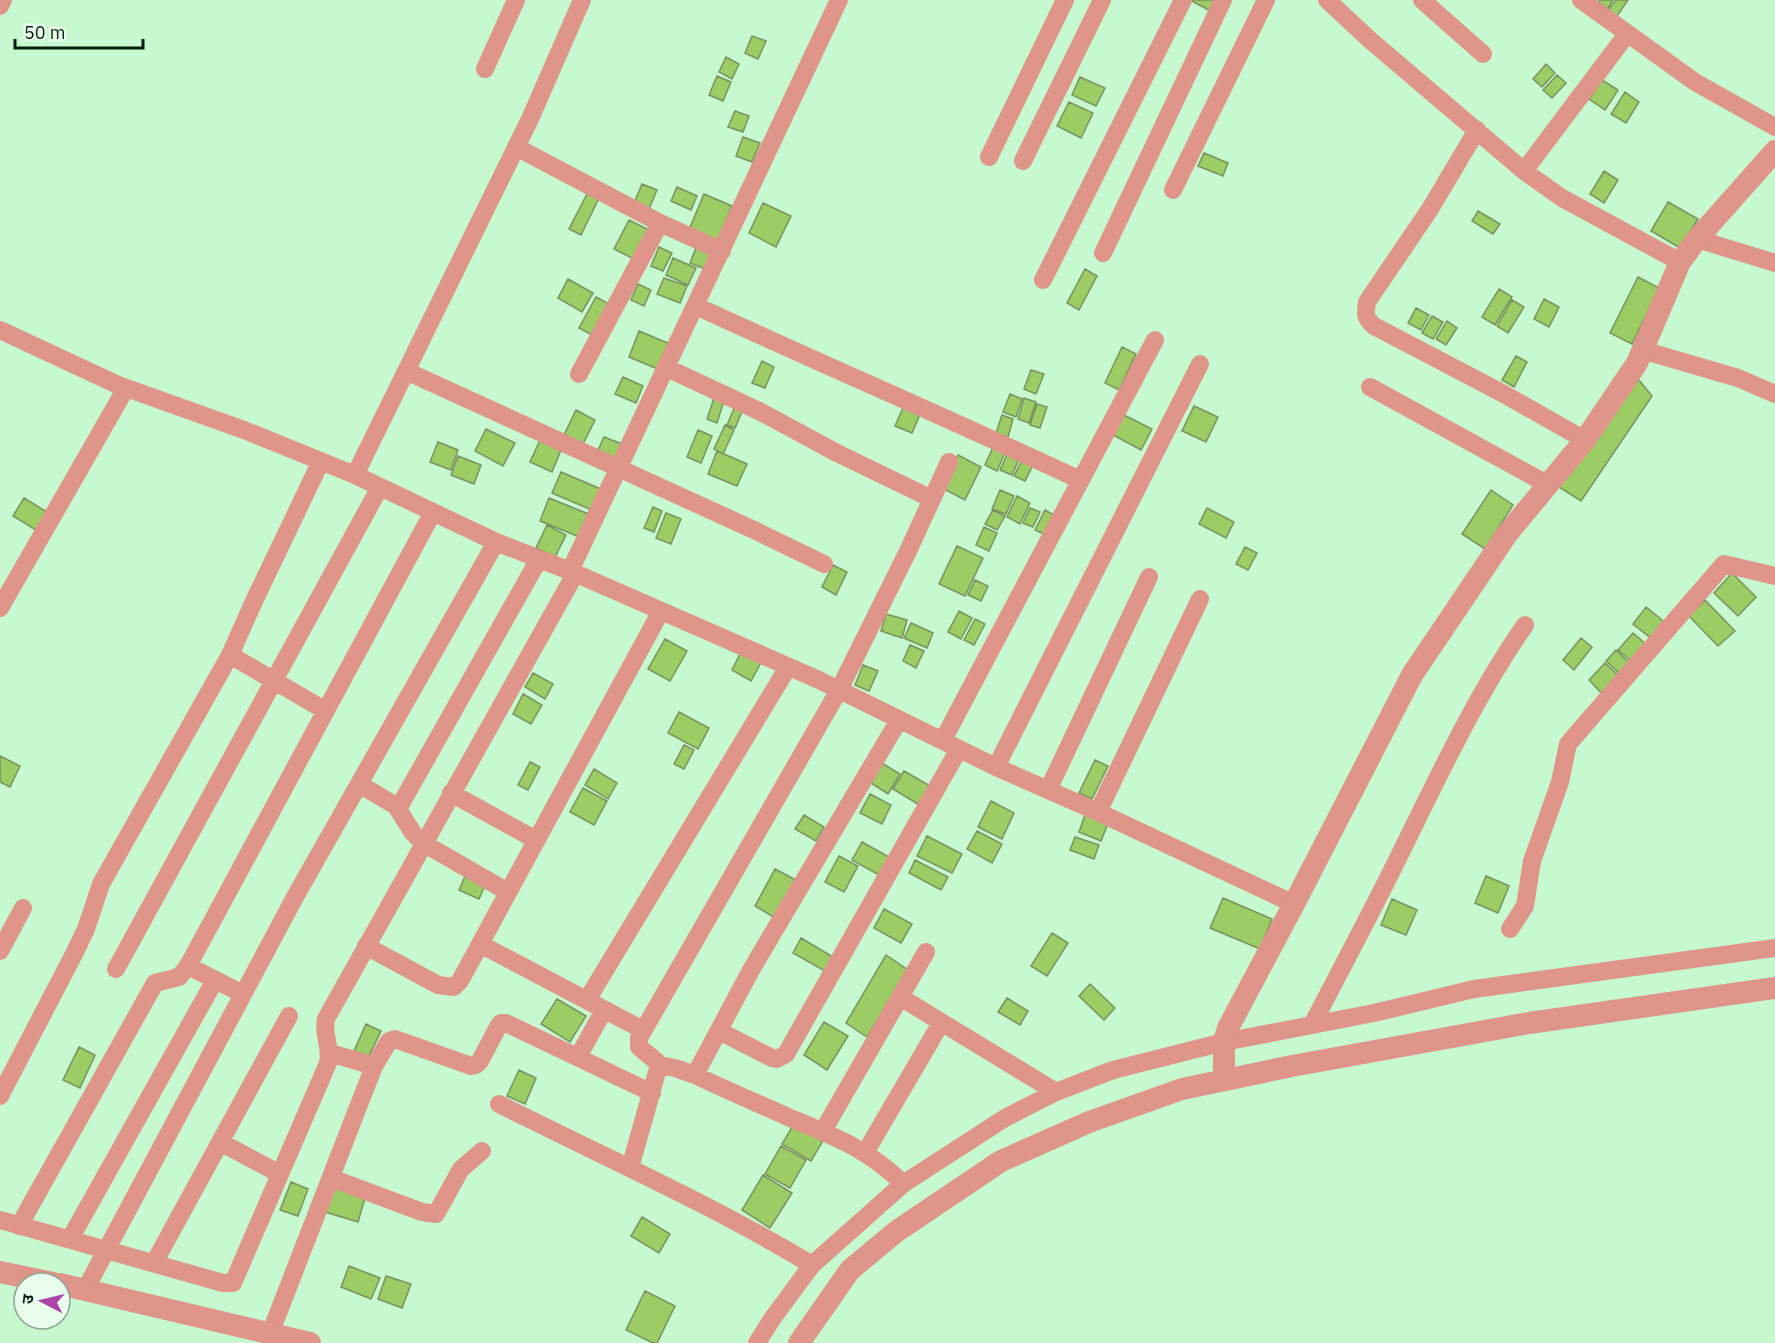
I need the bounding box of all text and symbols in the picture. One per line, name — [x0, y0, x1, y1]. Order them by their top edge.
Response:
scale bar — [15, 12, 142, 50]
text: 50 m — [24, 21, 66, 44]
north arrow — [12, 1271, 72, 1331]
text: उ — [17, 1293, 38, 1305]

